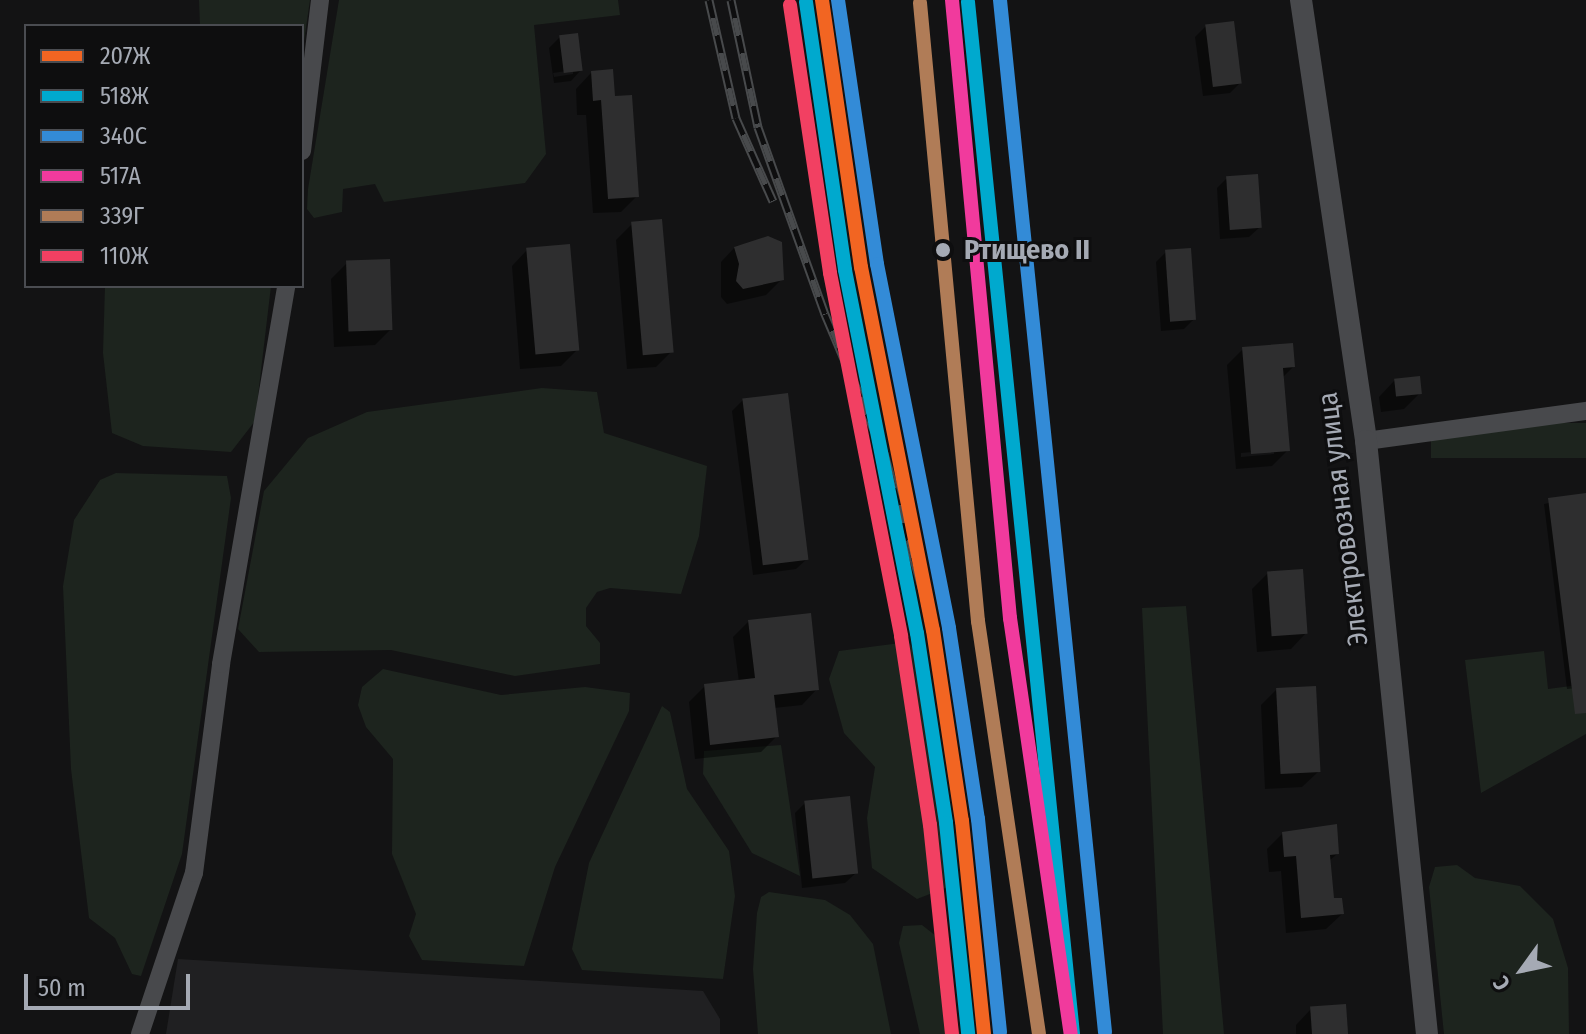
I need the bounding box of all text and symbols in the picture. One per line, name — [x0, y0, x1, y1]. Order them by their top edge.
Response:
legend — [24, 24, 304, 288]
text: 207Ж — [100, 42, 150, 70]
text: 518Ж — [100, 82, 149, 110]
text: 340С — [100, 122, 147, 150]
text: 517А — [100, 162, 141, 190]
text: 339Г — [100, 202, 144, 230]
place label: Ртищево II — [964, 233, 1090, 267]
marker: Ртищево II — [929, 236, 957, 264]
text: 110Ж — [100, 242, 149, 270]
street label: Электровозная улица — [1311, 390, 1375, 648]
north arrow — [1482, 930, 1562, 1010]
scale bar — [28, 958, 194, 1008]
text: С — [1487, 971, 1516, 996]
text: 50 m — [38, 974, 86, 1002]

